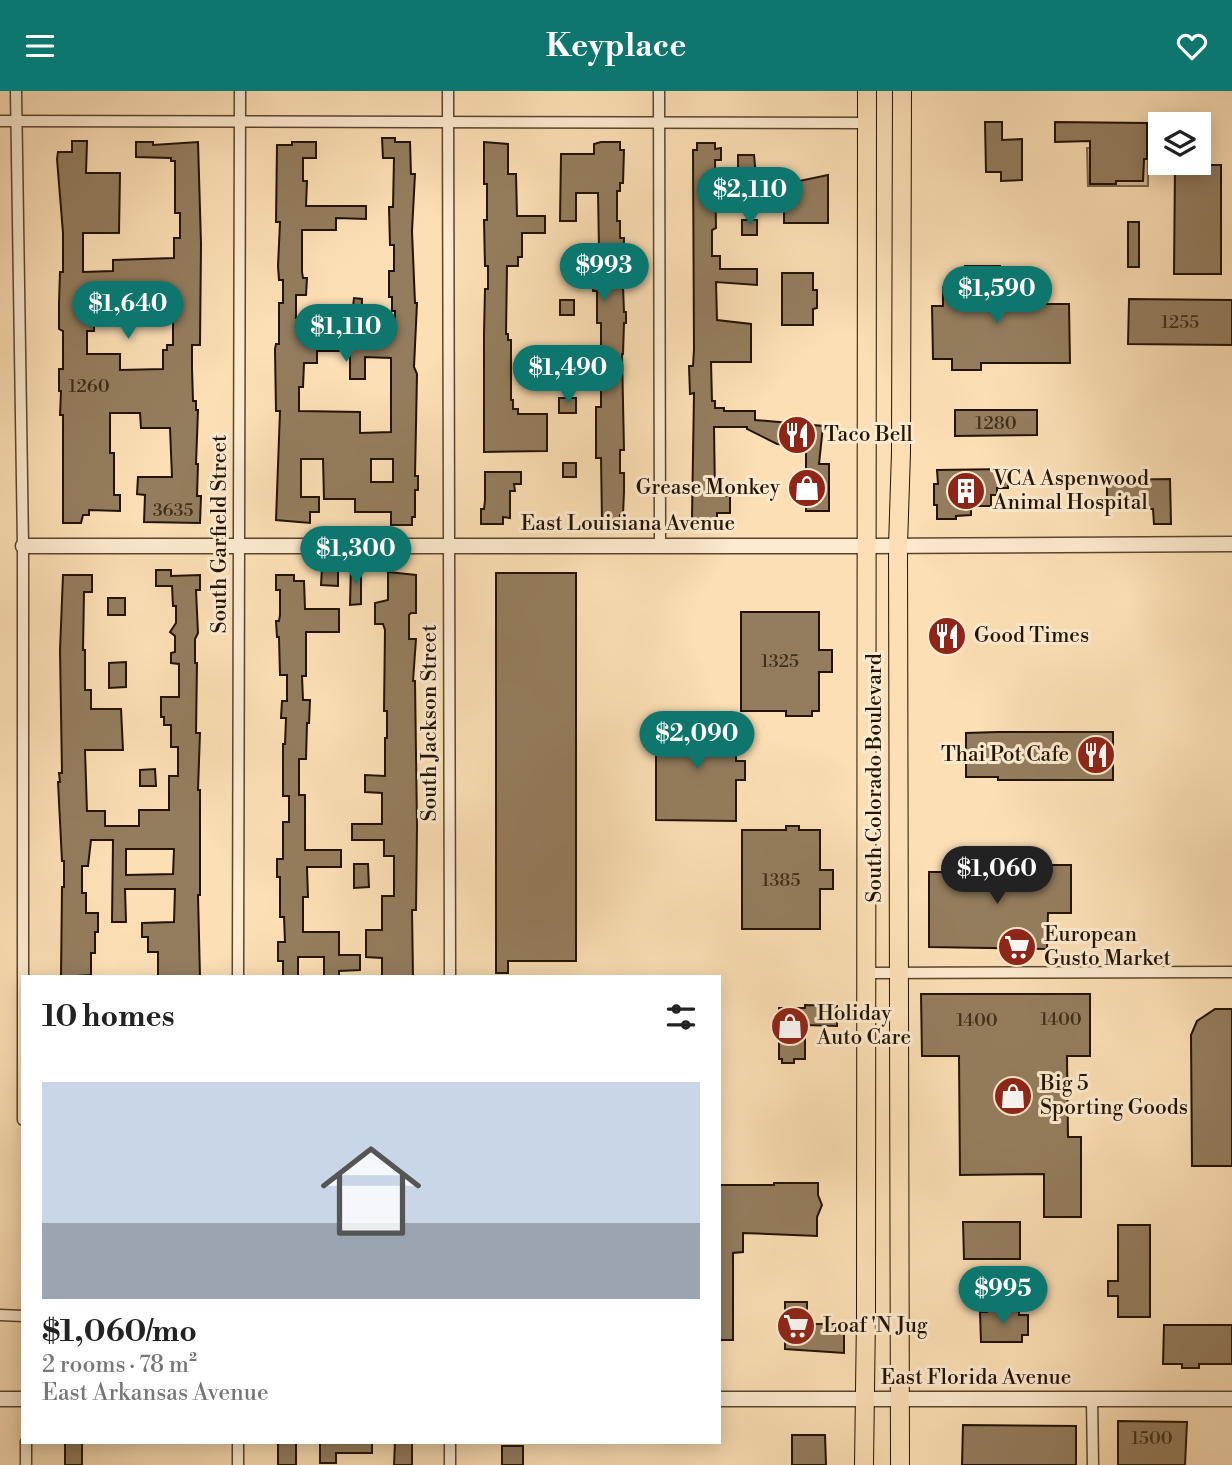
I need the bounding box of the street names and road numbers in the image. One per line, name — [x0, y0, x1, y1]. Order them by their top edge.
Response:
street label: South Garfield Street — [207, 434, 233, 634]
street label: East Louisiana Avenue — [521, 511, 735, 537]
street label: South Jackson Street — [417, 624, 443, 822]
street label: South Colorado Boulevard — [862, 653, 888, 903]
street label: East Florida Avenue — [881, 1365, 1071, 1391]

